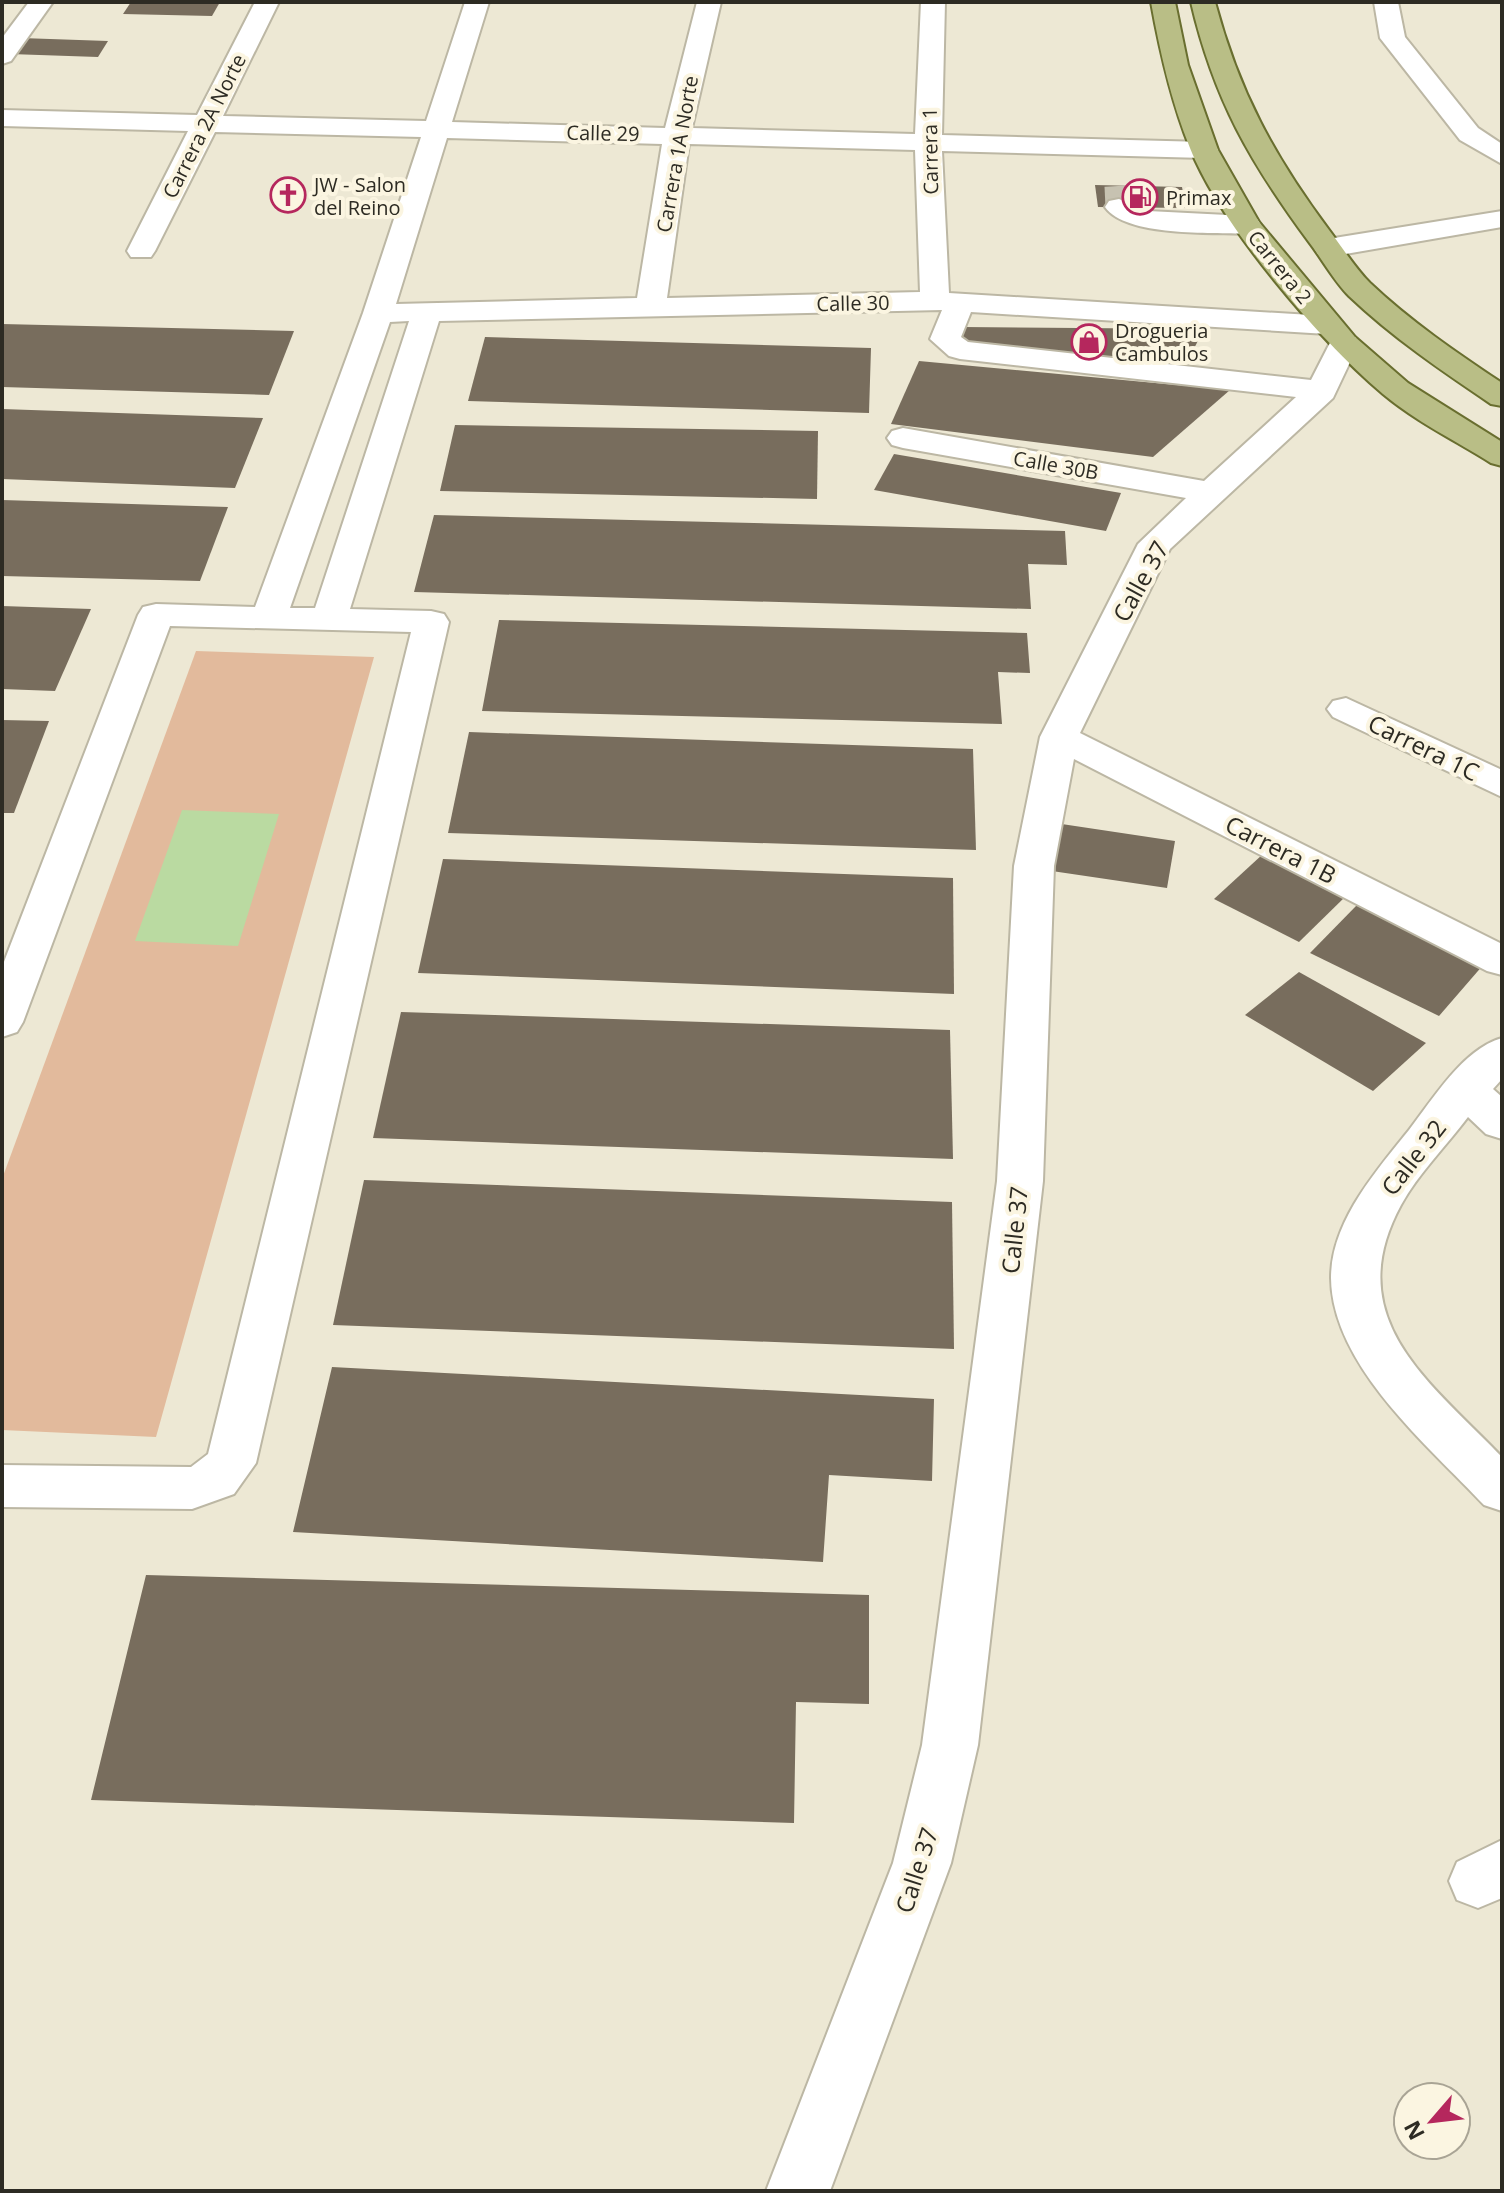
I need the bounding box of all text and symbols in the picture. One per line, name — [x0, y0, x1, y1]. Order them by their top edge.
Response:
street label: Carrera 2A Norte — [156, 49, 252, 203]
street label: Carrera 1A Norte — [650, 74, 704, 234]
street label: Carrera 1 — [916, 107, 944, 195]
street label: Calle 29 — [566, 119, 640, 147]
place label: JW - Salon del Reino — [312, 171, 406, 221]
church icon: JW - Salon del Reino — [269, 176, 307, 214]
fuel station icon: Primax — [1121, 178, 1159, 216]
place label: Primax — [1166, 184, 1232, 211]
street label: Carrera 2 — [1242, 225, 1318, 309]
street label: Calle 30 — [816, 289, 890, 317]
place label: Drogueria Cambulos — [1115, 317, 1208, 367]
shop icon: Drogueria Cambulos — [1070, 323, 1108, 361]
street label: Calle 30B — [1011, 444, 1101, 486]
street label: Calle 37 — [1104, 535, 1176, 627]
street label: Carrera 1C — [1363, 706, 1485, 788]
street label: Carrera 1B — [1220, 807, 1342, 891]
street label: Calle 32 — [1373, 1112, 1453, 1202]
street label: Calle 37 — [993, 1185, 1035, 1275]
street label: Calle 37 — [887, 1823, 945, 1917]
north arrow — [1392, 2081, 1472, 2161]
text: N — [1396, 2116, 1431, 2146]

